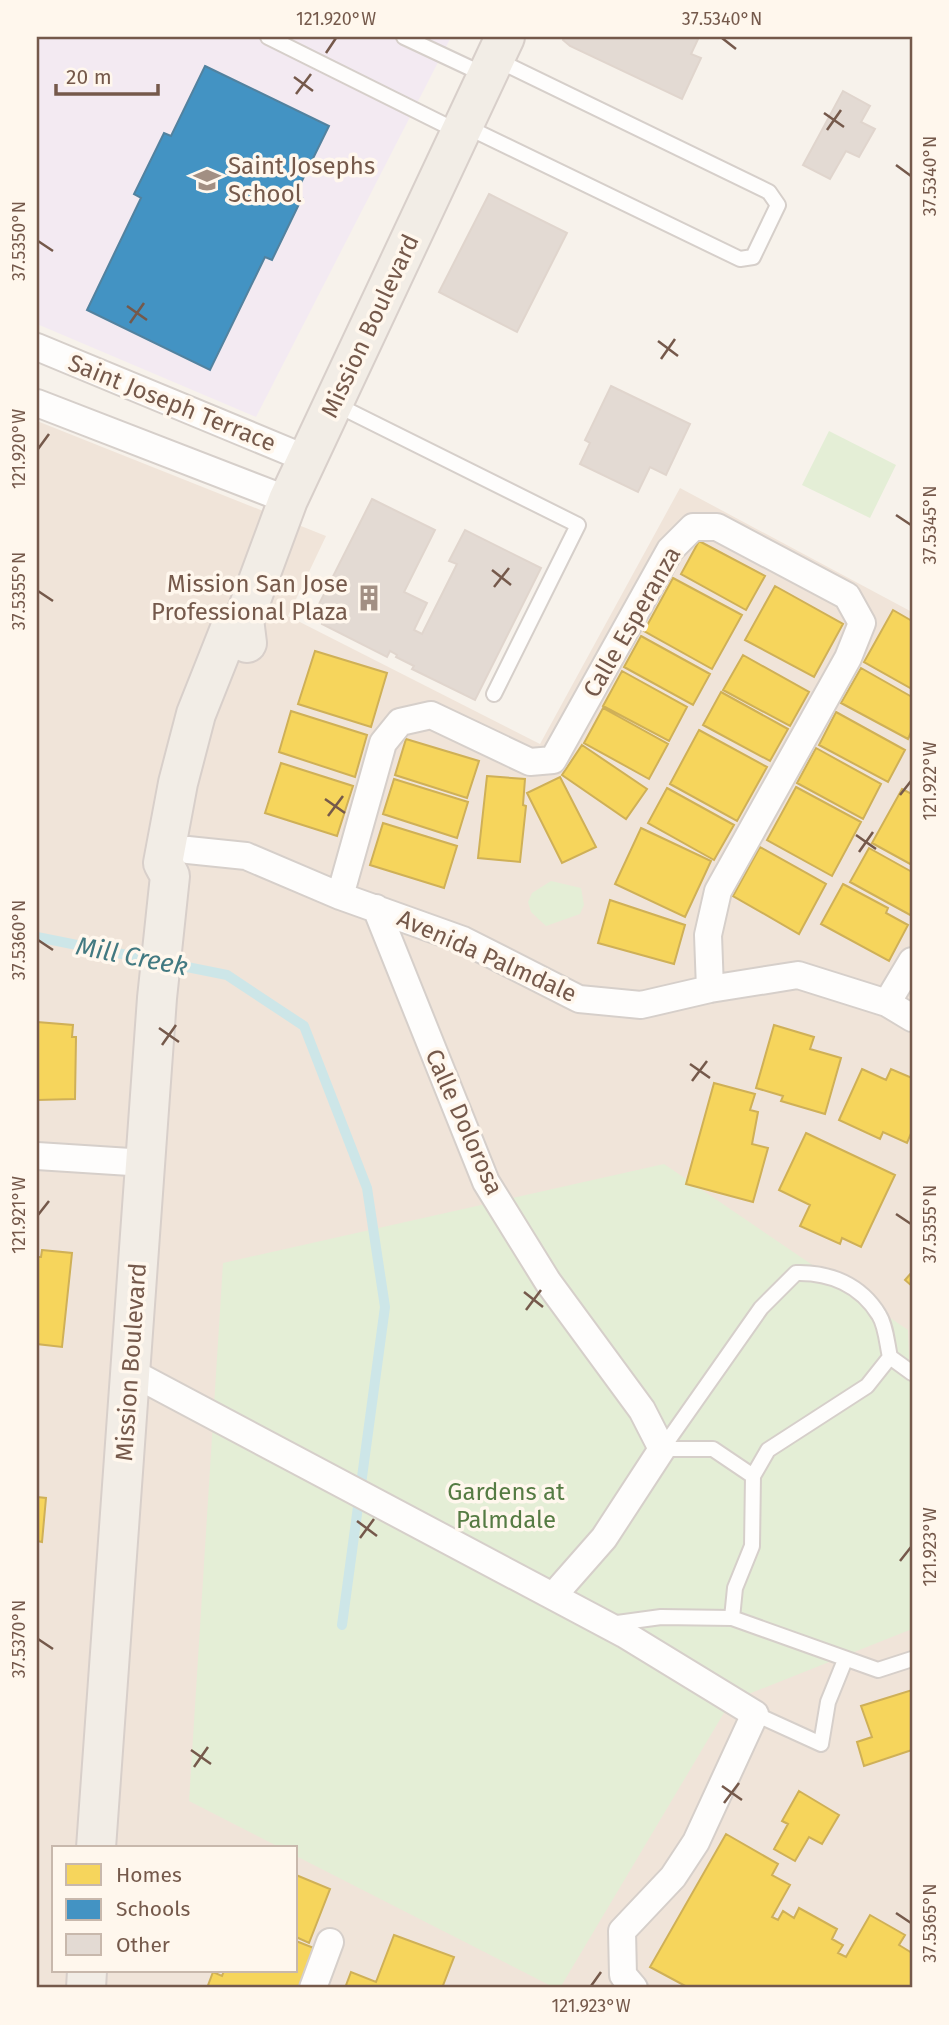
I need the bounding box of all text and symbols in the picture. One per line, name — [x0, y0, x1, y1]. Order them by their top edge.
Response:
text: 121.920°W — [296, 8, 376, 30]
text: 37.5340°N — [682, 8, 762, 30]
scale bar — [56, 52, 158, 96]
text: 20 m — [66, 64, 112, 90]
text: 37.5340°N — [919, 136, 941, 216]
place label: Saint Josephs School — [228, 152, 375, 208]
school or university icon: Saint Josephs School — [192, 165, 222, 195]
text: 37.5350°N — [8, 201, 30, 281]
street label: Mission Boulevard — [315, 230, 425, 422]
street label: Saint Joseph Terrace — [64, 349, 280, 457]
text: 121.920°W — [8, 409, 30, 489]
text: 37.5345°N — [919, 485, 941, 565]
street label: Calle Esperanza — [578, 542, 686, 702]
text: 37.5355°N — [8, 552, 30, 630]
place label: Mission San Jose Professional Plaza — [151, 570, 348, 626]
building icon: Mission San Jose Professional Plaza — [354, 583, 384, 613]
text: 121.922°W — [919, 741, 941, 821]
text: 37.5360°N — [8, 900, 30, 980]
street label: Avenida Palmdale — [393, 904, 581, 1008]
water label: Mill Creek — [73, 930, 190, 983]
street label: Calle Dolorosa — [419, 1045, 509, 1199]
text: 121.921°W — [8, 1176, 30, 1254]
text: 37.5355°N — [919, 1185, 941, 1263]
street label: Mission Boulevard — [110, 1262, 152, 1462]
park label: Gardens at Palmdale — [447, 1478, 565, 1534]
text: 121.923°W — [919, 1507, 941, 1587]
text: 37.5370°N — [8, 1600, 30, 1678]
legend — [52, 1846, 298, 1972]
text: Homes — [116, 1862, 182, 1888]
text: 37.5365°N — [919, 1883, 941, 1963]
text: Schools — [116, 1896, 190, 1922]
text: Other — [116, 1932, 170, 1958]
text: 121.923°W — [551, 1995, 631, 2017]

